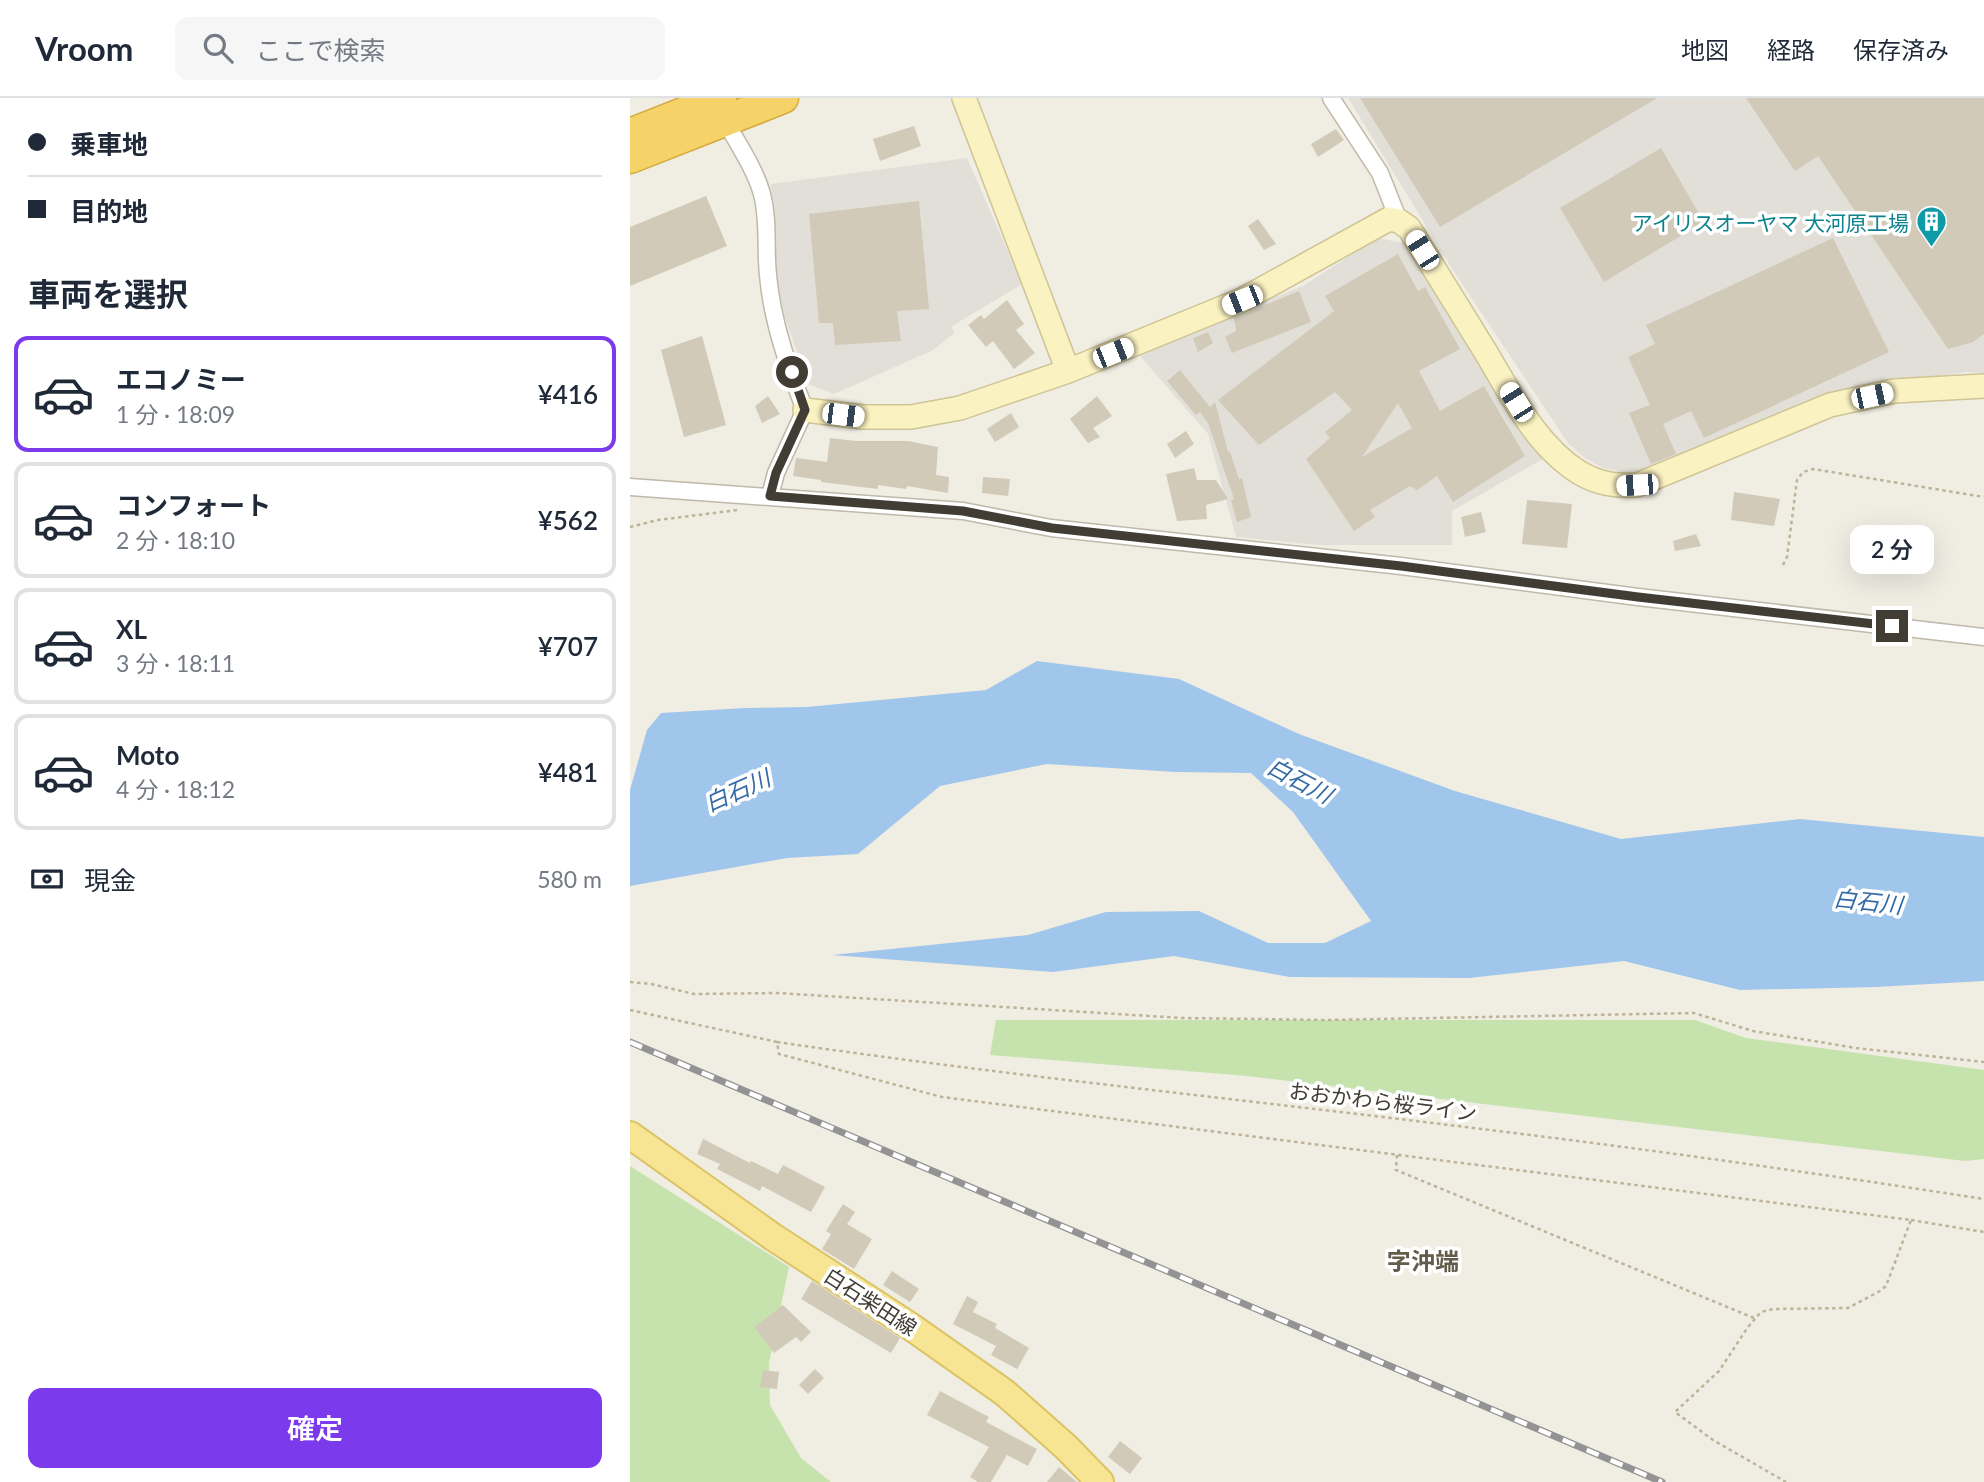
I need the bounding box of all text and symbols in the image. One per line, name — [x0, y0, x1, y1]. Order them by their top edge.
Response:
search box — [175, 17, 665, 80]
text: Vroom — [35, 28, 133, 68]
icon: search — [199, 29, 237, 67]
text: ここで検索 — [255, 34, 385, 66]
text: 地図 — [1681, 35, 1729, 64]
text: 経路 — [1767, 35, 1815, 64]
text: 保存済み — [1853, 35, 1949, 64]
text: 乗車地 — [70, 128, 148, 160]
text: 目的地 — [70, 195, 148, 227]
building icon: アイリスオーヤマ 大河原工場 — [1915, 205, 1949, 249]
place label: アイリスオーヤマ 大河原工場 — [1632, 210, 1909, 235]
car — [1402, 227, 1443, 273]
text: 車両を選択 — [28, 274, 188, 313]
car — [1219, 282, 1266, 318]
car — [1090, 335, 1137, 371]
route start — [776, 356, 808, 388]
icon: car — [32, 363, 95, 426]
text: エコノミー — [116, 363, 246, 395]
text: ¥416 — [538, 378, 598, 410]
car — [1496, 379, 1537, 425]
car — [1850, 381, 1895, 411]
text: 1 分 · 18:09 — [116, 400, 235, 428]
car — [821, 402, 866, 428]
car — [1616, 473, 1659, 497]
icon: car — [32, 489, 95, 552]
text: コンフォート — [116, 489, 271, 521]
text: ¥562 — [538, 504, 598, 536]
callout: 2 分 — [1850, 524, 1934, 574]
text: 2 分 · 18:10 — [116, 526, 235, 554]
text: 2 分 — [1871, 535, 1913, 563]
route end — [1876, 610, 1908, 642]
text: XL — [116, 613, 147, 645]
icon: car — [32, 615, 95, 678]
text: ¥707 — [538, 630, 598, 662]
text: 3 分 · 18:11 — [116, 649, 235, 677]
text: Moto — [116, 739, 179, 771]
icon: car — [32, 741, 95, 804]
water label: 白石川 — [1263, 751, 1340, 810]
text: ¥481 — [538, 756, 598, 788]
water label: 白石川 — [700, 762, 777, 817]
text: 4 分 · 18:12 — [116, 775, 235, 803]
icon: cash — [28, 860, 66, 898]
text: 現金 — [84, 864, 136, 896]
text: 580 m — [537, 865, 602, 893]
water label: 白石川 — [1832, 883, 1907, 919]
street label: おおかわら桜ライン — [1288, 1077, 1478, 1125]
district label: 字沖端 — [1387, 1246, 1459, 1275]
street label: 白石柴田線 — [820, 1262, 922, 1340]
button: 確定 — [28, 1388, 602, 1468]

